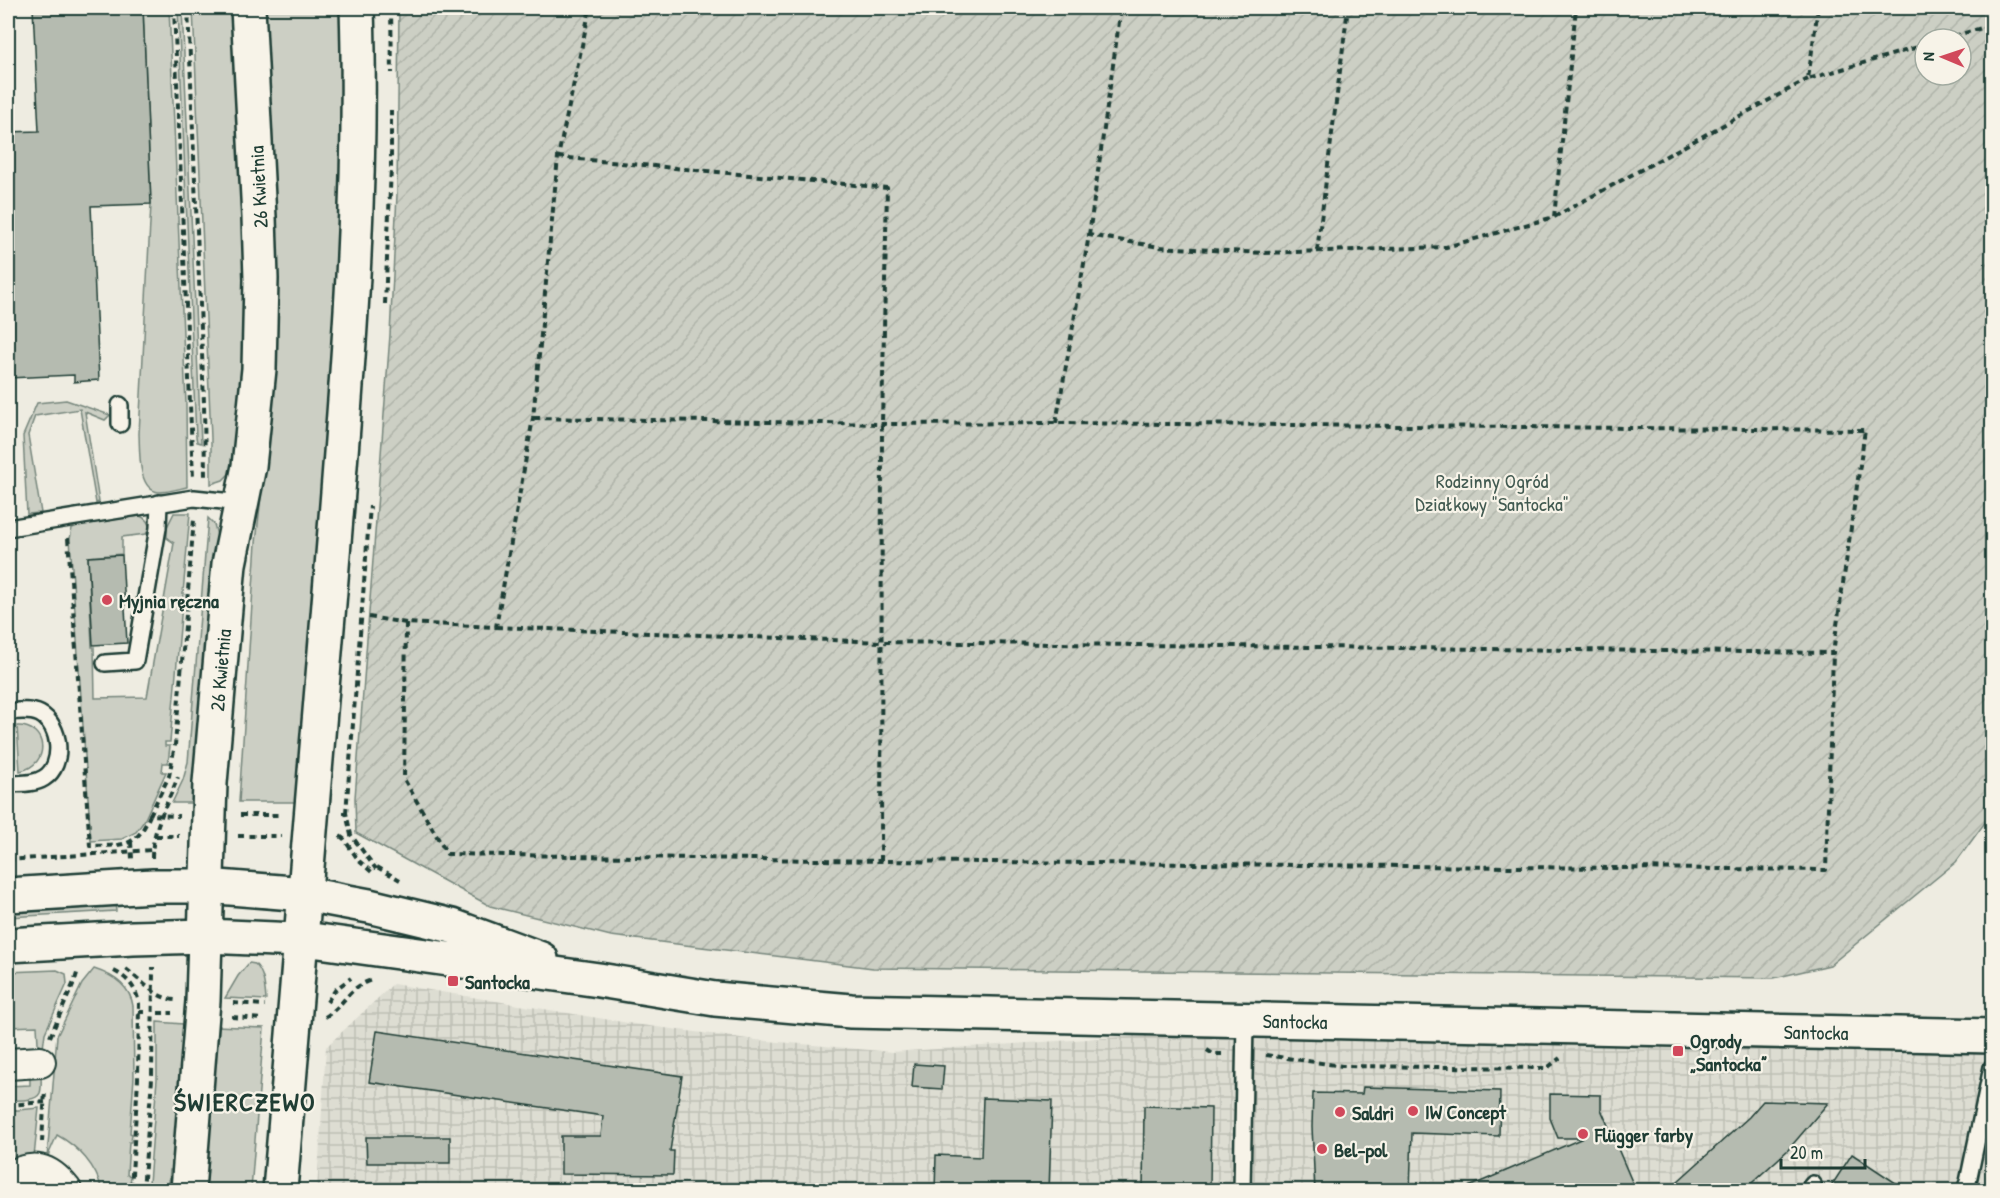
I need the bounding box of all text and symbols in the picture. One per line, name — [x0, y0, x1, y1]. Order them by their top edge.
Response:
north arrow — [1913, 27, 1973, 87]
text: N — [1917, 51, 1939, 61]
street label: 26 Kwietnia — [242, 145, 274, 229]
park label: Rodzinny Ogród Działkowy "Santocka" — [1415, 467, 1569, 517]
place label: Myjnia ręczna — [119, 587, 219, 615]
marker: Myjnia ręczna — [100, 593, 114, 607]
street label: 26 Kwietnia — [203, 628, 237, 712]
place label: Santocka — [465, 968, 530, 995]
marker: Santocka — [446, 974, 460, 988]
street label: Santocka — [1262, 1007, 1328, 1035]
street label: Santocka — [1783, 1018, 1849, 1046]
place label: Ogrody „Santocka” — [1690, 1027, 1767, 1077]
marker: Ogrody „Santocka” — [1671, 1044, 1685, 1058]
district label: ŚWIERCZEWO — [174, 1084, 316, 1119]
place label: IW Concept — [1425, 1098, 1507, 1126]
place label: Saldri — [1352, 1099, 1394, 1126]
marker: IW Concept — [1406, 1104, 1420, 1118]
marker: Saldri — [1333, 1105, 1347, 1119]
place label: Flügger farby — [1594, 1121, 1694, 1149]
marker: Flügger farby — [1576, 1127, 1590, 1141]
scale bar — [1781, 1132, 1865, 1170]
place label: Bel-pol — [1334, 1136, 1388, 1164]
text: 20 m — [1790, 1140, 1823, 1165]
marker: Bel-pol — [1315, 1142, 1329, 1156]

